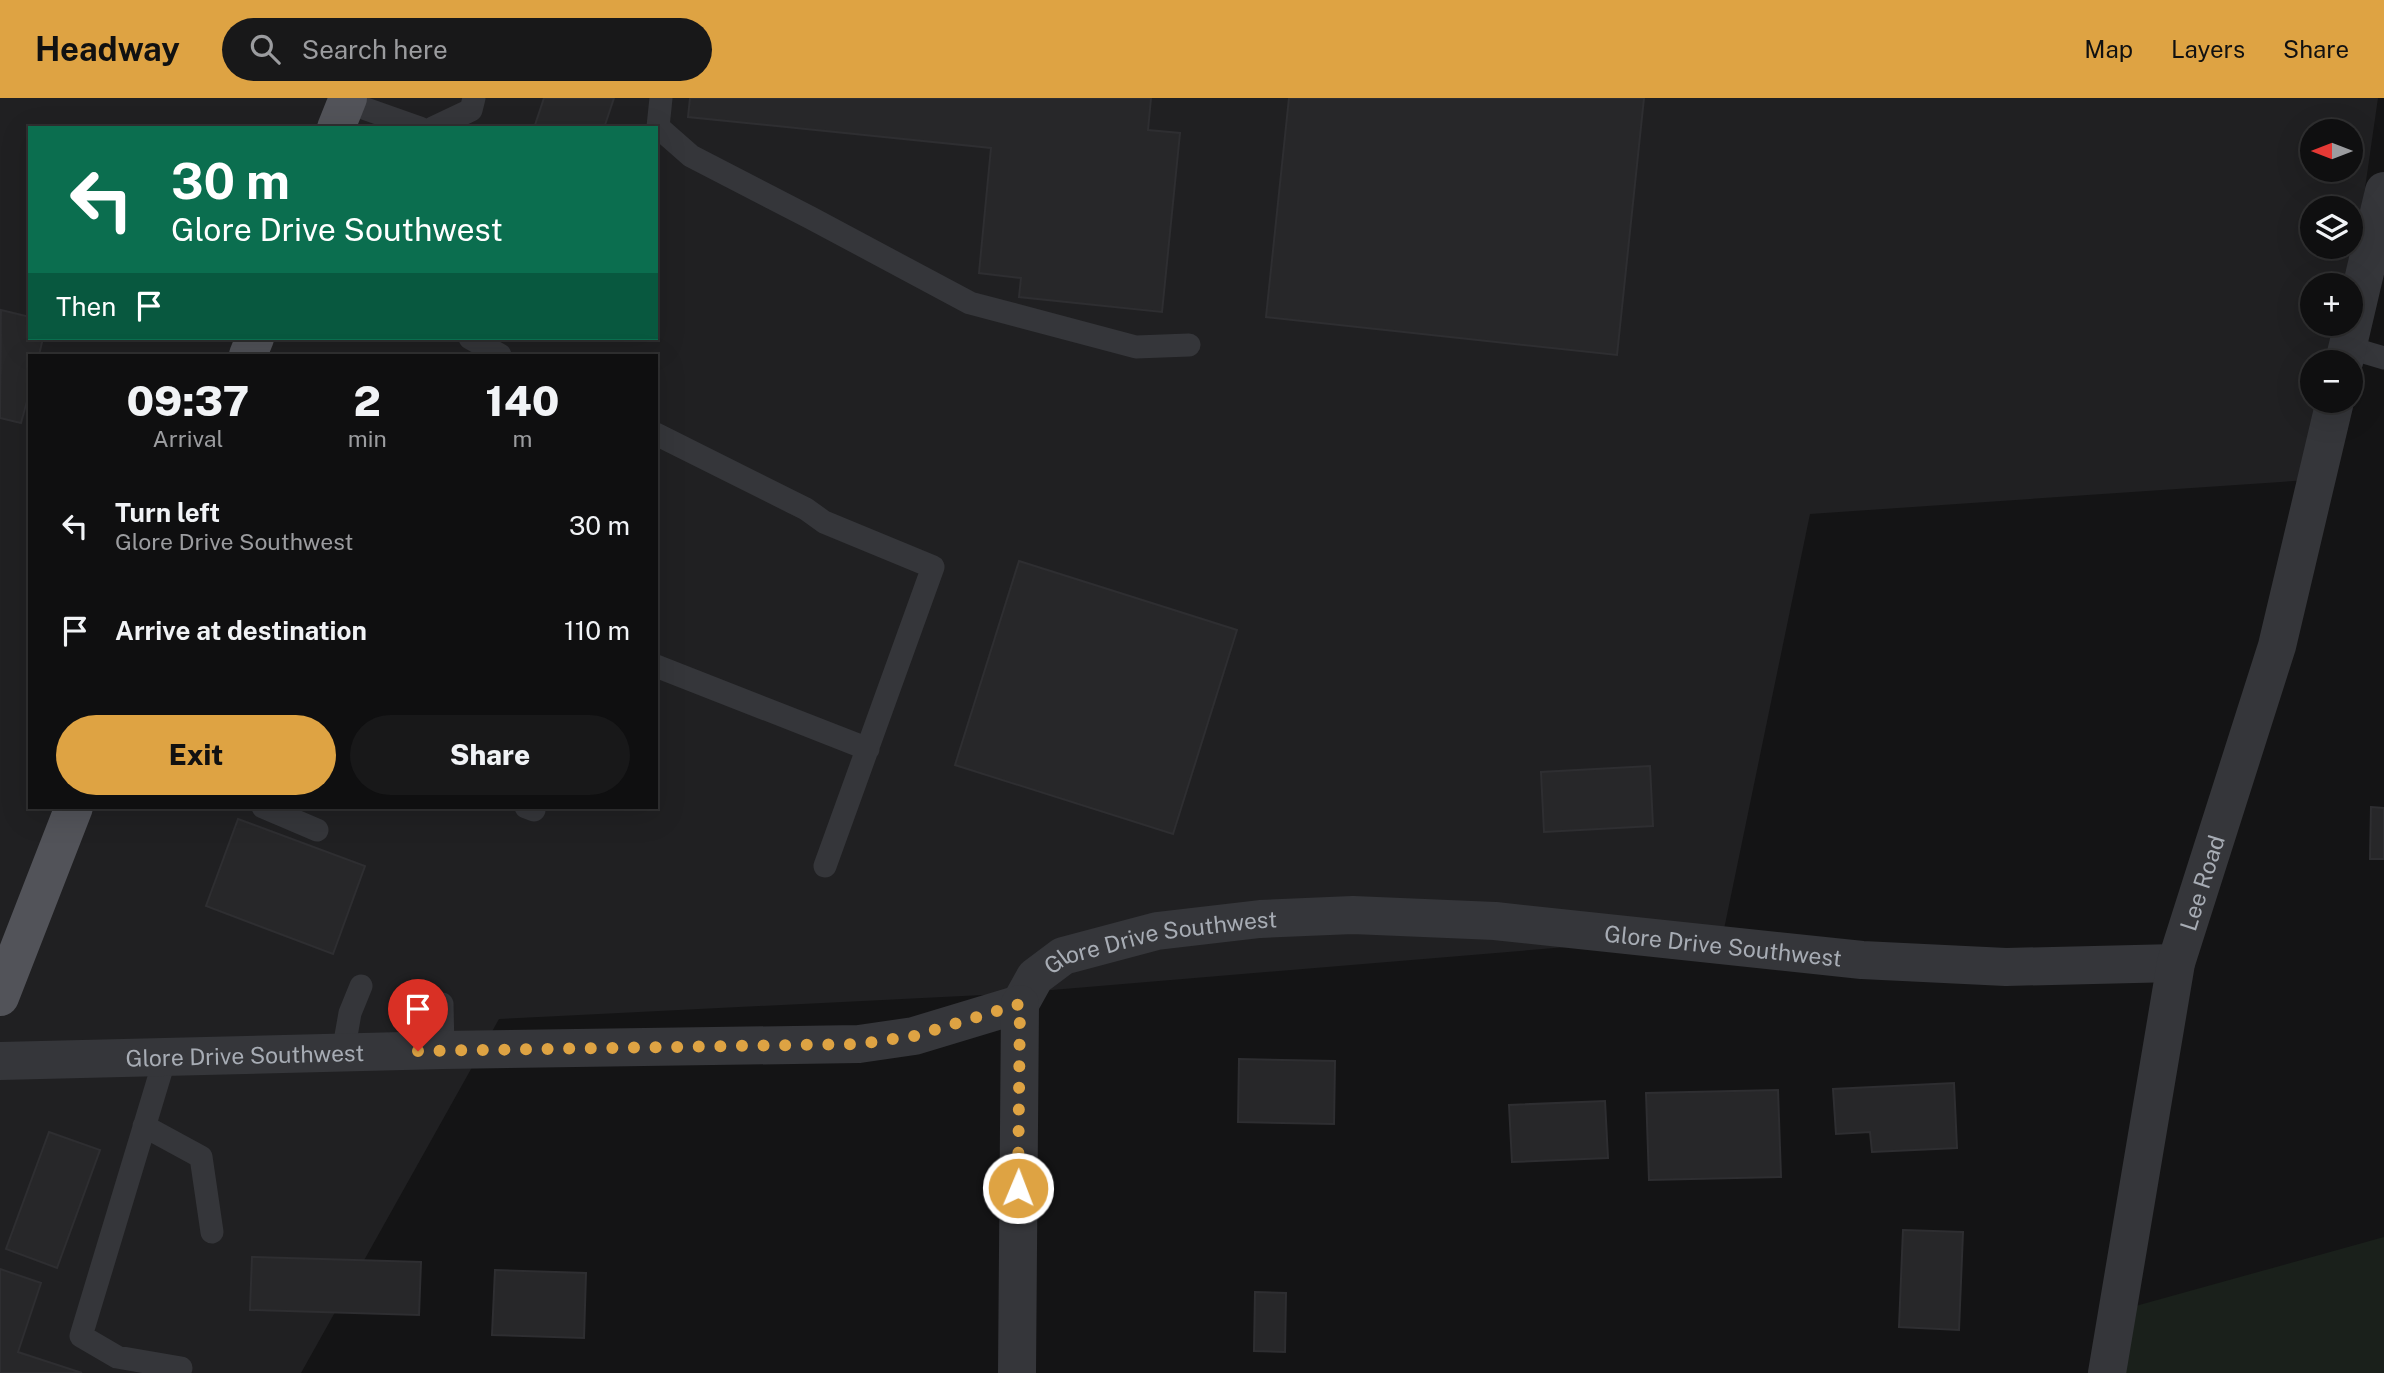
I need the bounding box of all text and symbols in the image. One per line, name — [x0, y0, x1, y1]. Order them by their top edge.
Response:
search box — [222, 18, 712, 81]
text: Headway — [35, 30, 180, 68]
icon: search — [246, 30, 284, 68]
text: Search here — [302, 34, 448, 65]
text: Map — [2084, 35, 2133, 63]
text: Layers — [2171, 35, 2245, 63]
text: Share — [2283, 35, 2349, 63]
north arrow — [2300, 119, 2362, 182]
map controls — [2300, 119, 2363, 413]
text: 30 m — [171, 152, 290, 210]
icon: left — [56, 154, 147, 245]
button: layers — [2300, 196, 2363, 259]
text: Glore Drive Southwest — [171, 211, 503, 248]
button: + — [2300, 273, 2363, 336]
icon: arrive — [130, 287, 168, 325]
text: Then — [56, 291, 116, 322]
button: − — [2300, 350, 2363, 413]
text: 09:37 — [126, 376, 249, 425]
text: 2 — [354, 376, 381, 425]
text: 140 — [485, 376, 559, 425]
text: Arrival — [152, 425, 223, 452]
text: min — [348, 425, 387, 452]
text: m — [512, 425, 532, 452]
text: Turn left — [115, 497, 220, 528]
icon: left — [56, 507, 94, 545]
text: 30 m — [569, 510, 630, 541]
text: Glore Drive Southwest — [115, 528, 354, 555]
icon: arrive — [56, 612, 94, 650]
text: Arrive at destination — [115, 615, 367, 646]
text: 110 m — [564, 615, 630, 646]
button: Exit — [56, 715, 336, 795]
button: Share — [350, 715, 630, 795]
street label: Lee Road — [2174, 832, 2229, 934]
street label: Glore Drive Southwest — [1038, 905, 1278, 979]
street label: Glore Drive Southwest — [1603, 919, 1843, 971]
pin — [388, 979, 448, 1051]
icon: arrive — [399, 990, 437, 1028]
street label: Glore Drive Southwest — [125, 1038, 365, 1071]
position arrow — [981, 1151, 1055, 1225]

